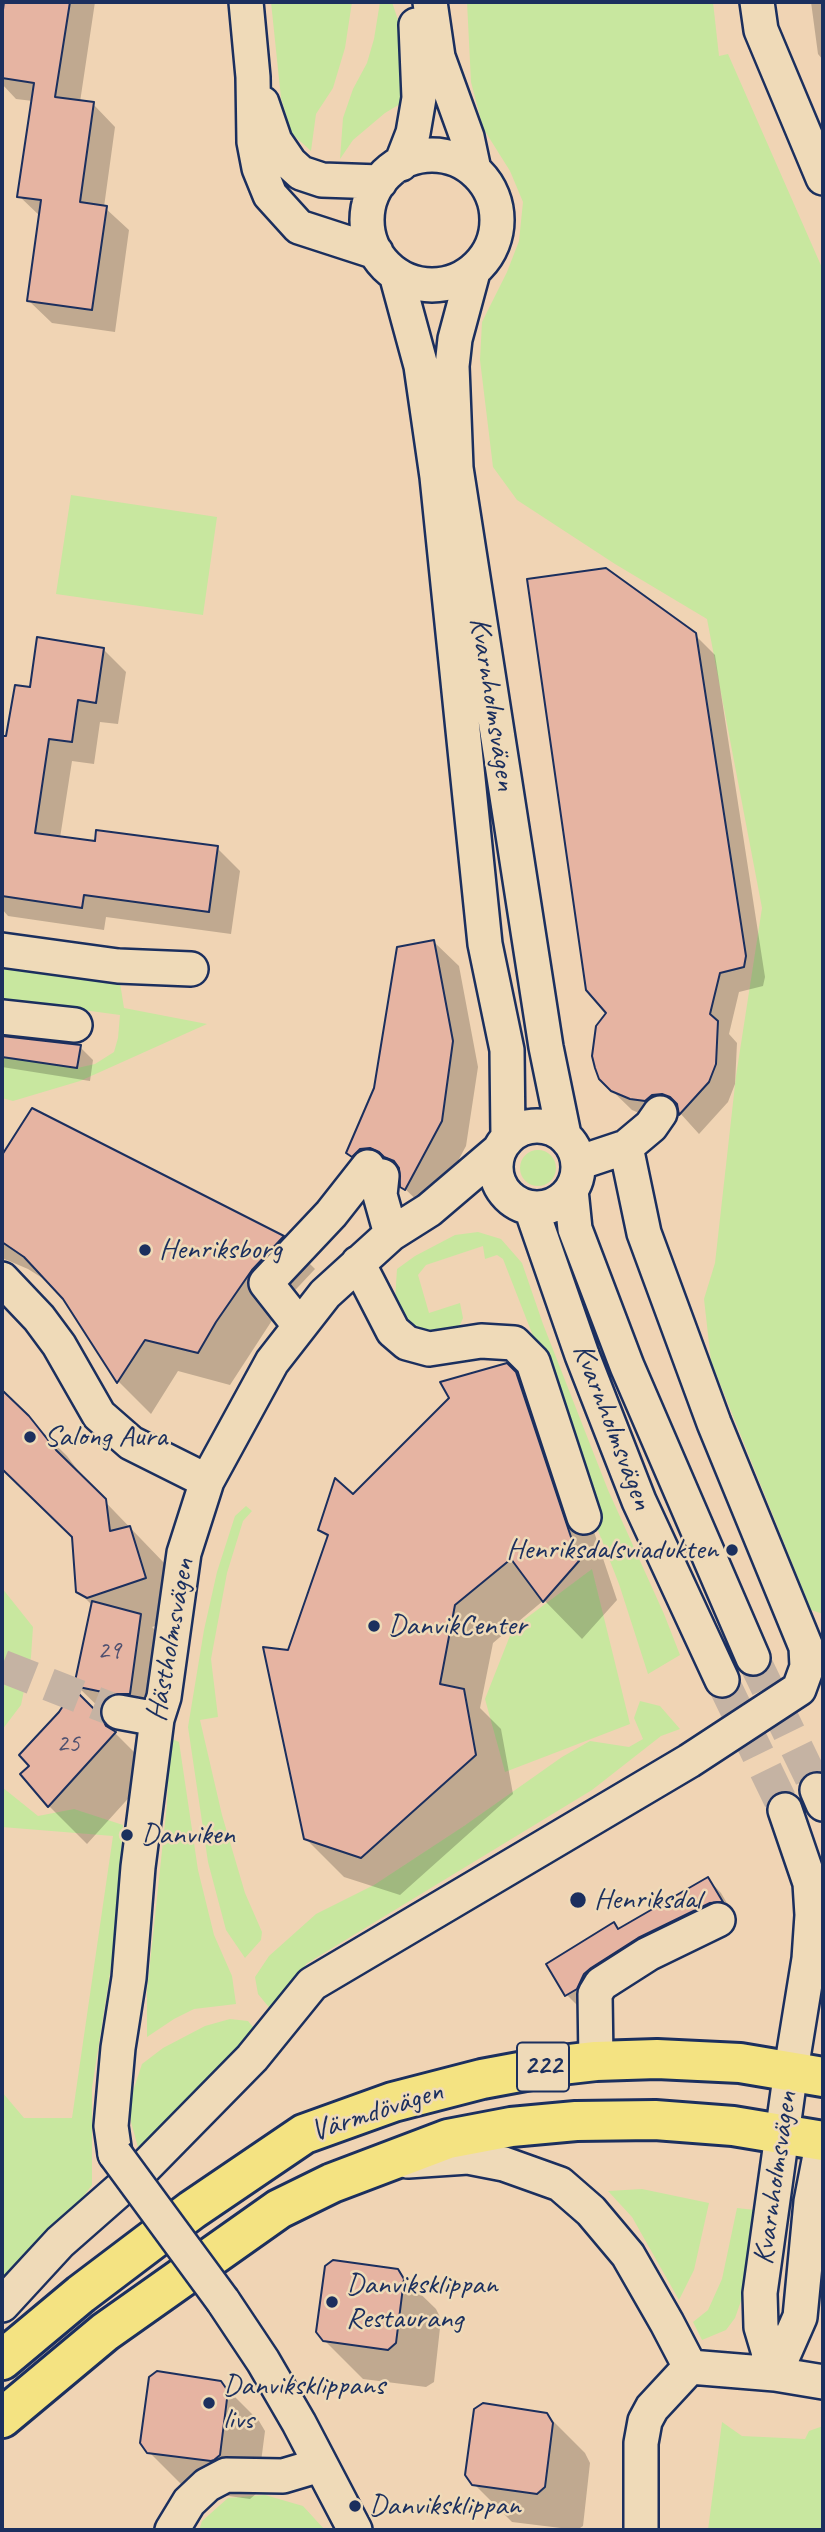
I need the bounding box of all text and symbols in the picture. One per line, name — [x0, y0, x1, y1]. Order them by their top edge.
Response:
street label: Kvarnholmsvägen — [461, 615, 523, 793]
place label: Henriksborg — [159, 1232, 282, 1268]
marker: Henriksborg — [137, 1242, 153, 1258]
street label: Kvarnholmsvägen — [564, 1339, 660, 1515]
place label: Salong Aura — [44, 1419, 167, 1455]
marker: Salong Aura — [22, 1429, 38, 1445]
place label: Henriksdalsviadukten — [506, 1532, 718, 1568]
marker: Henriksdalsviadukten — [724, 1542, 740, 1558]
street label: Hästholmsvägen — [139, 1556, 203, 1724]
place label: DanvikCenter — [388, 1608, 527, 1644]
marker: DanvikCenter — [366, 1618, 382, 1634]
house number: 29 — [97, 1635, 121, 1667]
house number: 25 — [56, 1728, 80, 1760]
place label: Danviken — [141, 1817, 235, 1853]
marker: Danviken — [119, 1827, 135, 1843]
place label: Henriksdal — [594, 1882, 701, 1918]
marker: Henriksdal — [568, 1890, 588, 1910]
road number: 222 — [517, 2042, 569, 2092]
street label: Värmdövägen — [307, 2074, 447, 2150]
street label: Kvarnholmsvägen — [746, 2089, 806, 2267]
place label: Danviksklippan Restaurang — [346, 2267, 498, 2338]
marker: Danviksklippan Restaurang — [324, 2294, 340, 2310]
place label: Danviksklippans livs — [223, 2368, 385, 2438]
marker: Danviksklippans livs — [201, 2395, 217, 2411]
place label: Danviksklippan — [369, 2488, 521, 2524]
marker: Danviksklippan — [347, 2498, 363, 2514]

